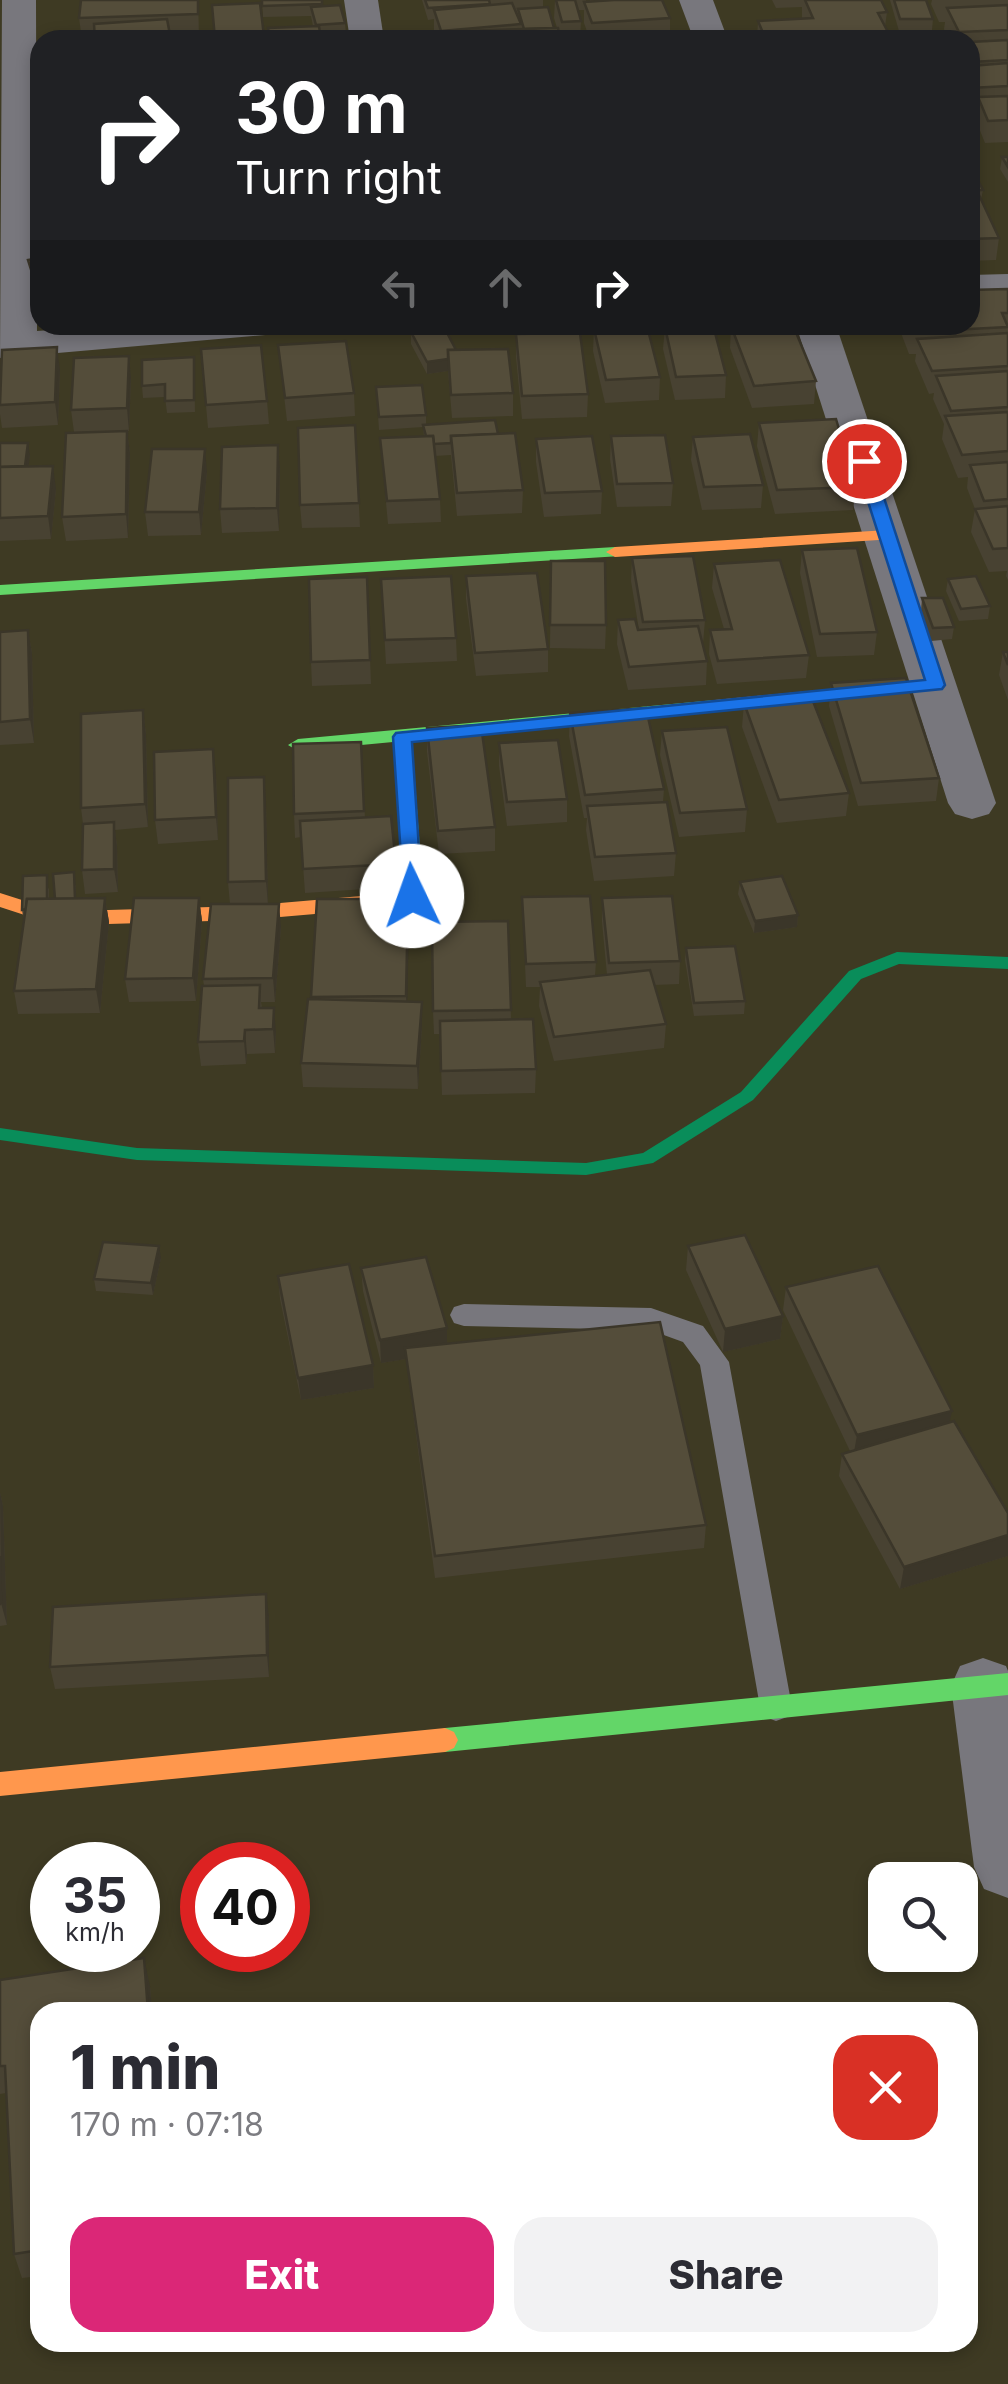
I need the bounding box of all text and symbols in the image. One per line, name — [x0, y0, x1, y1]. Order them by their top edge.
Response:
text: 30 m — [235, 65, 408, 150]
icon: right — [70, 70, 200, 200]
text: Turn right — [235, 150, 442, 205]
icon: left — [373, 260, 428, 315]
icon: ahead — [478, 260, 533, 315]
icon: right — [583, 260, 638, 315]
pin — [822, 419, 907, 504]
icon: arrive — [837, 434, 892, 489]
position arrow — [360, 844, 464, 948]
speed limit sign: 40 — [180, 1842, 310, 1972]
map controls — [868, 1862, 978, 1972]
button: search — [868, 1862, 978, 1972]
text: 35 — [63, 1865, 127, 1925]
text: km/h — [65, 1917, 125, 1947]
text: 1 min — [70, 2031, 220, 2103]
button: close — [833, 2035, 938, 2140]
text: 170 m · 07:18 — [70, 2105, 264, 2144]
button: Exit — [70, 2217, 494, 2332]
button: Share — [514, 2217, 938, 2332]

